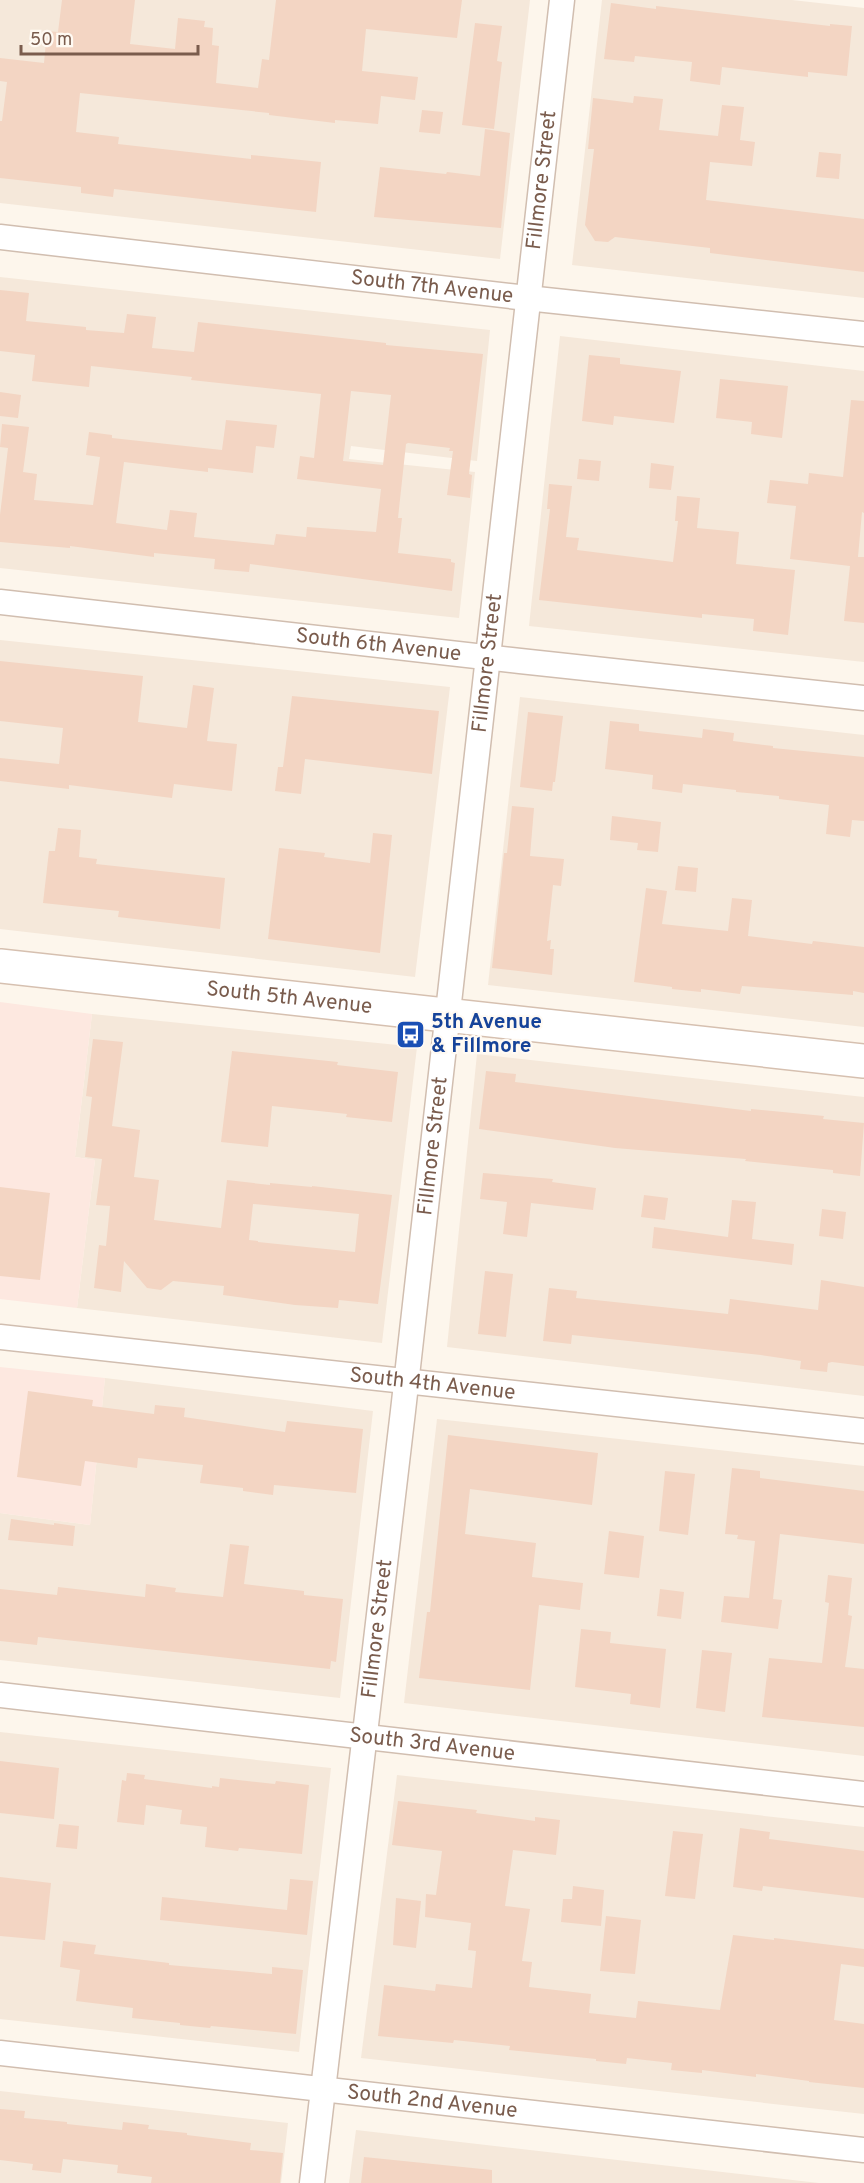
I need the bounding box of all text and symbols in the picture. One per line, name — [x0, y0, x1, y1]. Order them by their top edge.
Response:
scale bar — [21, 18, 198, 56]
text: 50 m — [30, 29, 72, 52]
street label: Fillmore Street — [520, 109, 563, 251]
street label: South 7th Avenue — [349, 264, 515, 310]
street label: Fillmore Street — [466, 592, 509, 734]
street label: South 6th Avenue — [294, 622, 463, 668]
street label: South 5th Avenue — [205, 975, 374, 1020]
place label: 5th Avenue & Fillmore — [431, 1009, 542, 1060]
bus stop icon: 5th Avenue & Fillmore — [394, 1018, 426, 1050]
street label: Fillmore Street — [412, 1075, 454, 1217]
street label: South 4th Avenue — [348, 1362, 517, 1406]
street label: Fillmore Street — [356, 1558, 399, 1700]
street label: South 3rd Avenue — [348, 1722, 516, 1767]
street label: South 2nd Avenue — [346, 2079, 519, 2124]

